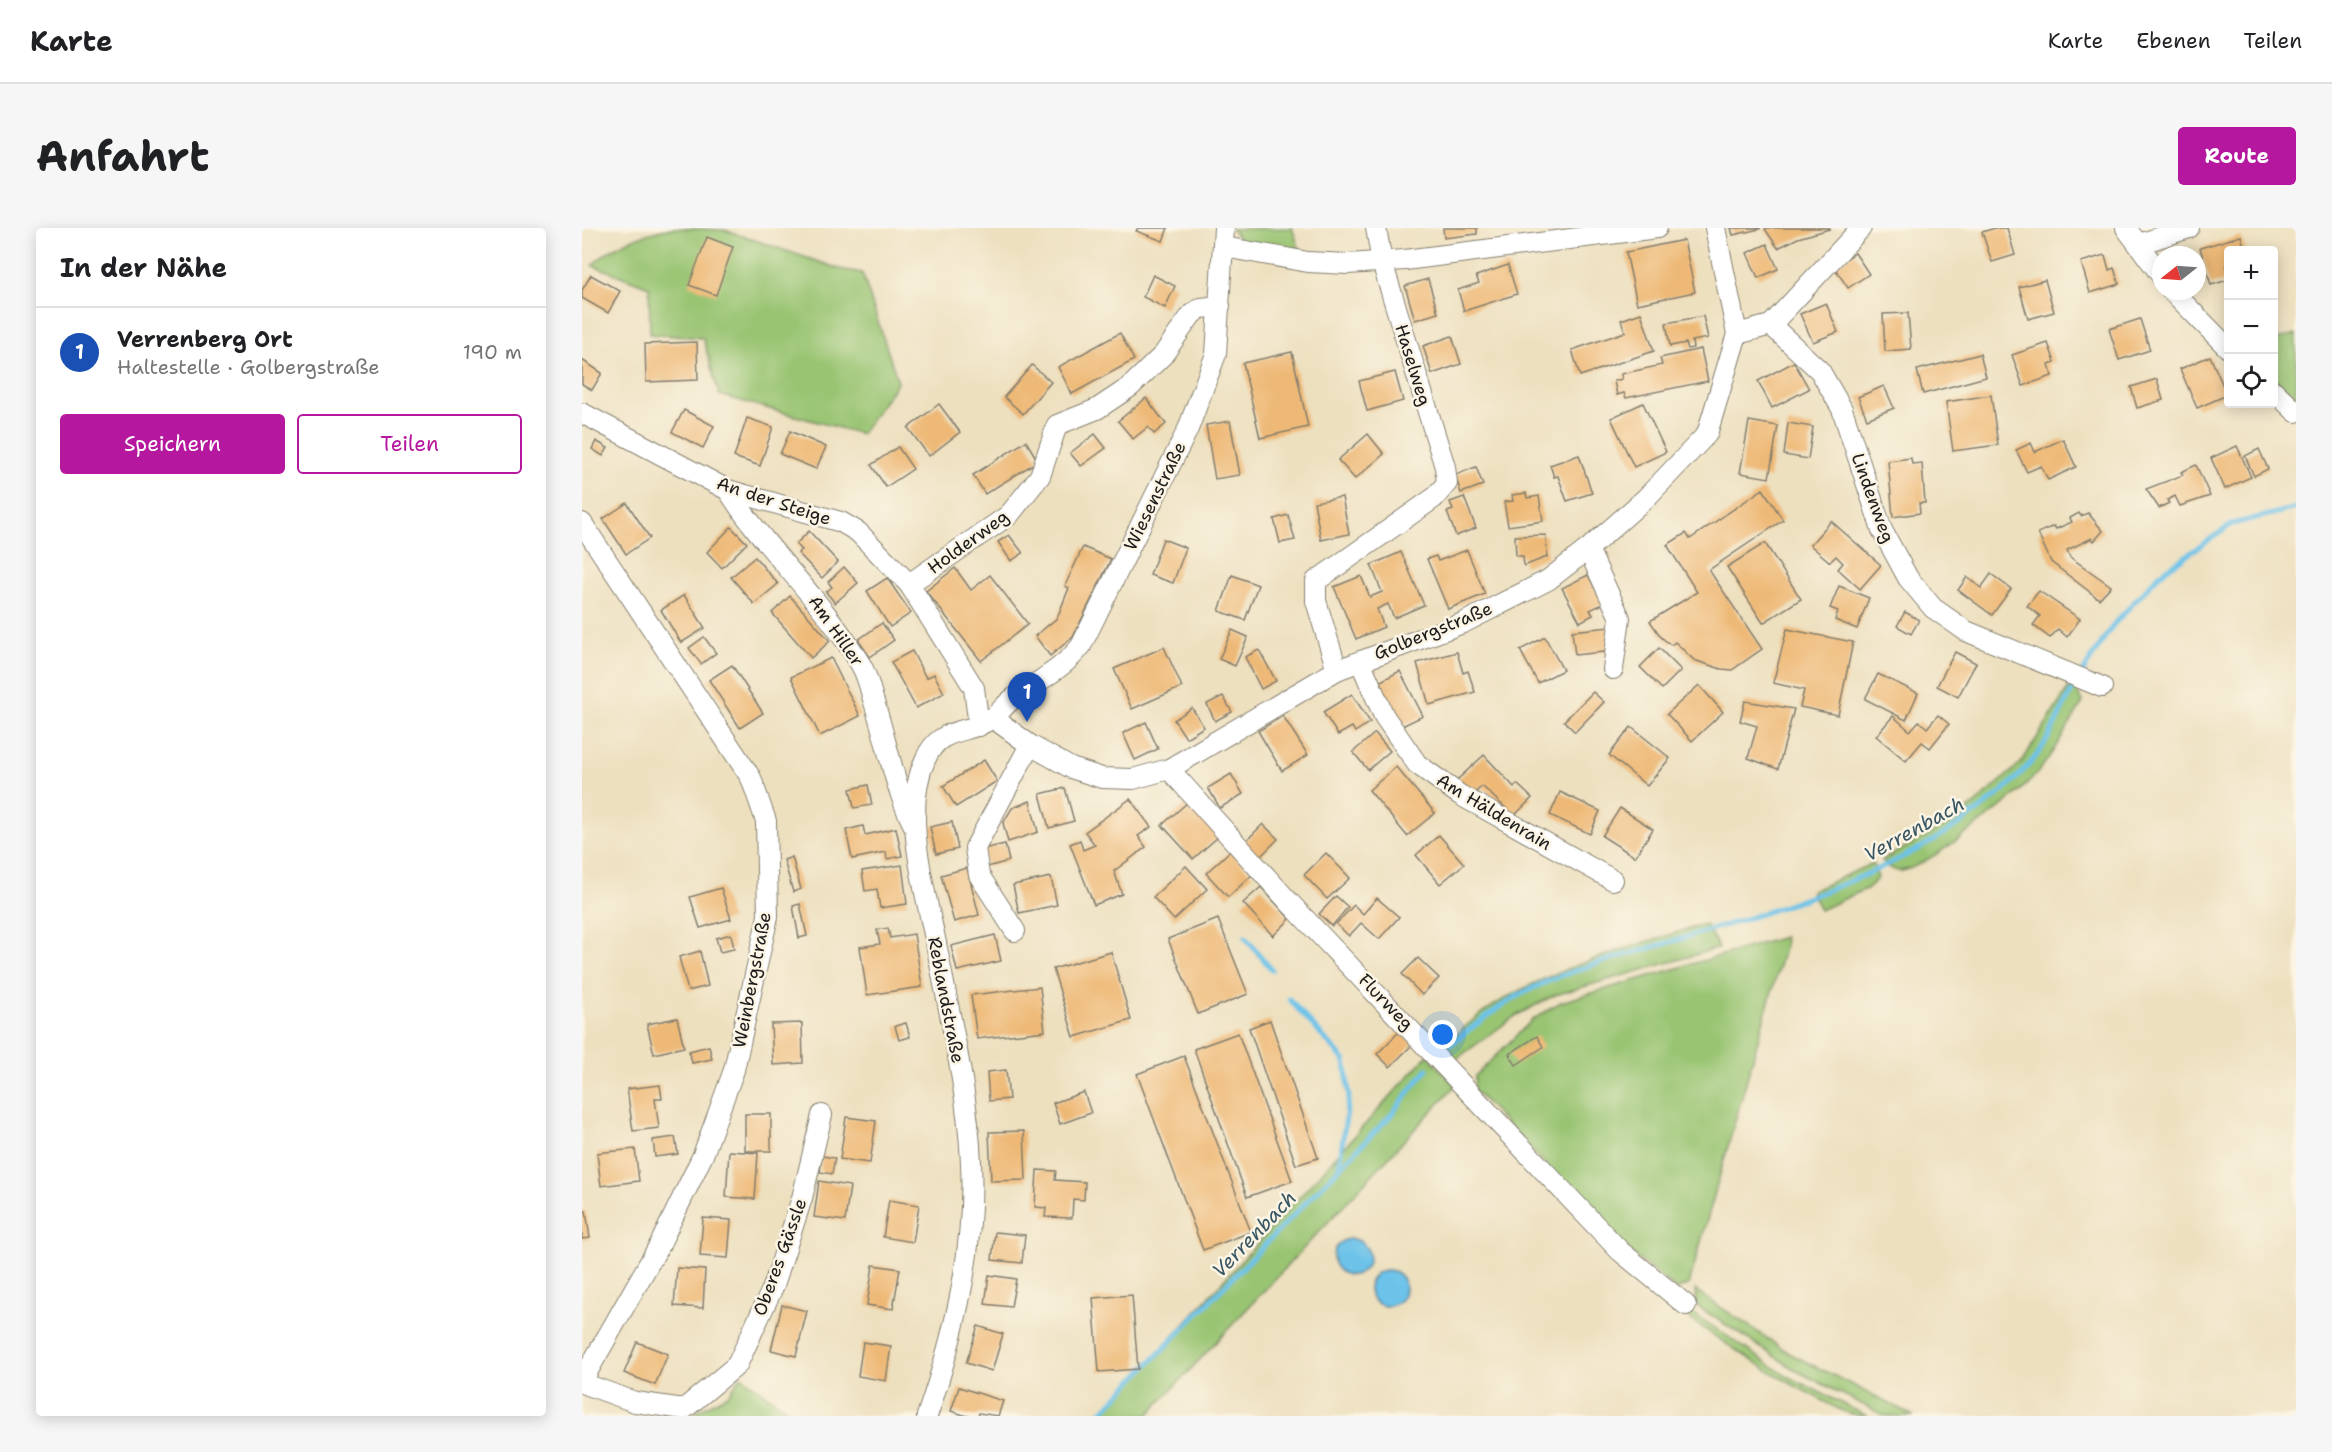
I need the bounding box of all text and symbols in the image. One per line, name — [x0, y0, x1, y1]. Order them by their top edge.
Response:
text: Karte — [30, 22, 113, 60]
text: Karte — [2048, 27, 2103, 55]
text: Ebenen — [2136, 27, 2211, 55]
text: Teilen — [2244, 27, 2302, 55]
button: Route — [2178, 127, 2296, 185]
text: Anfahrt — [36, 128, 209, 184]
north arrow — [2152, 246, 2206, 300]
map controls — [2224, 246, 2278, 408]
button: + — [2224, 246, 2278, 300]
text: In der Nähe — [60, 250, 227, 285]
button: − — [2224, 300, 2278, 354]
street label: Haselweg — [1389, 321, 1437, 409]
text: Verrenberg Ort — [117, 325, 293, 354]
text: 1 — [75, 339, 84, 365]
text: 190 m — [463, 339, 522, 365]
text: Haltestelle · Golbergstraße — [117, 354, 380, 380]
button: locate — [2224, 354, 2278, 408]
button: Speichern — [60, 414, 285, 474]
button: Teilen — [297, 414, 522, 474]
street label: Wiesenstraße — [1118, 438, 1192, 554]
street label: Lindenweg — [1846, 450, 1900, 546]
street label: An der Steige — [714, 471, 834, 531]
street label: Holderweg — [923, 504, 1013, 580]
street label: Am Hiller — [803, 591, 869, 671]
street label: Golbergstraße — [1370, 596, 1496, 666]
pin: 1 — [1008, 672, 1046, 722]
street label: Am Häldenrain — [1432, 768, 1556, 856]
water label: Verrenbach — [1859, 791, 1969, 867]
street label: Weinbergstraße — [727, 910, 777, 1050]
street label: Reblandstraße — [922, 935, 970, 1065]
street label: Flurweg — [1353, 969, 1419, 1035]
your location — [1428, 1020, 1457, 1049]
water label: Verrenbach — [1206, 1185, 1302, 1283]
street label: Oberes Gässle — [748, 1195, 812, 1319]

